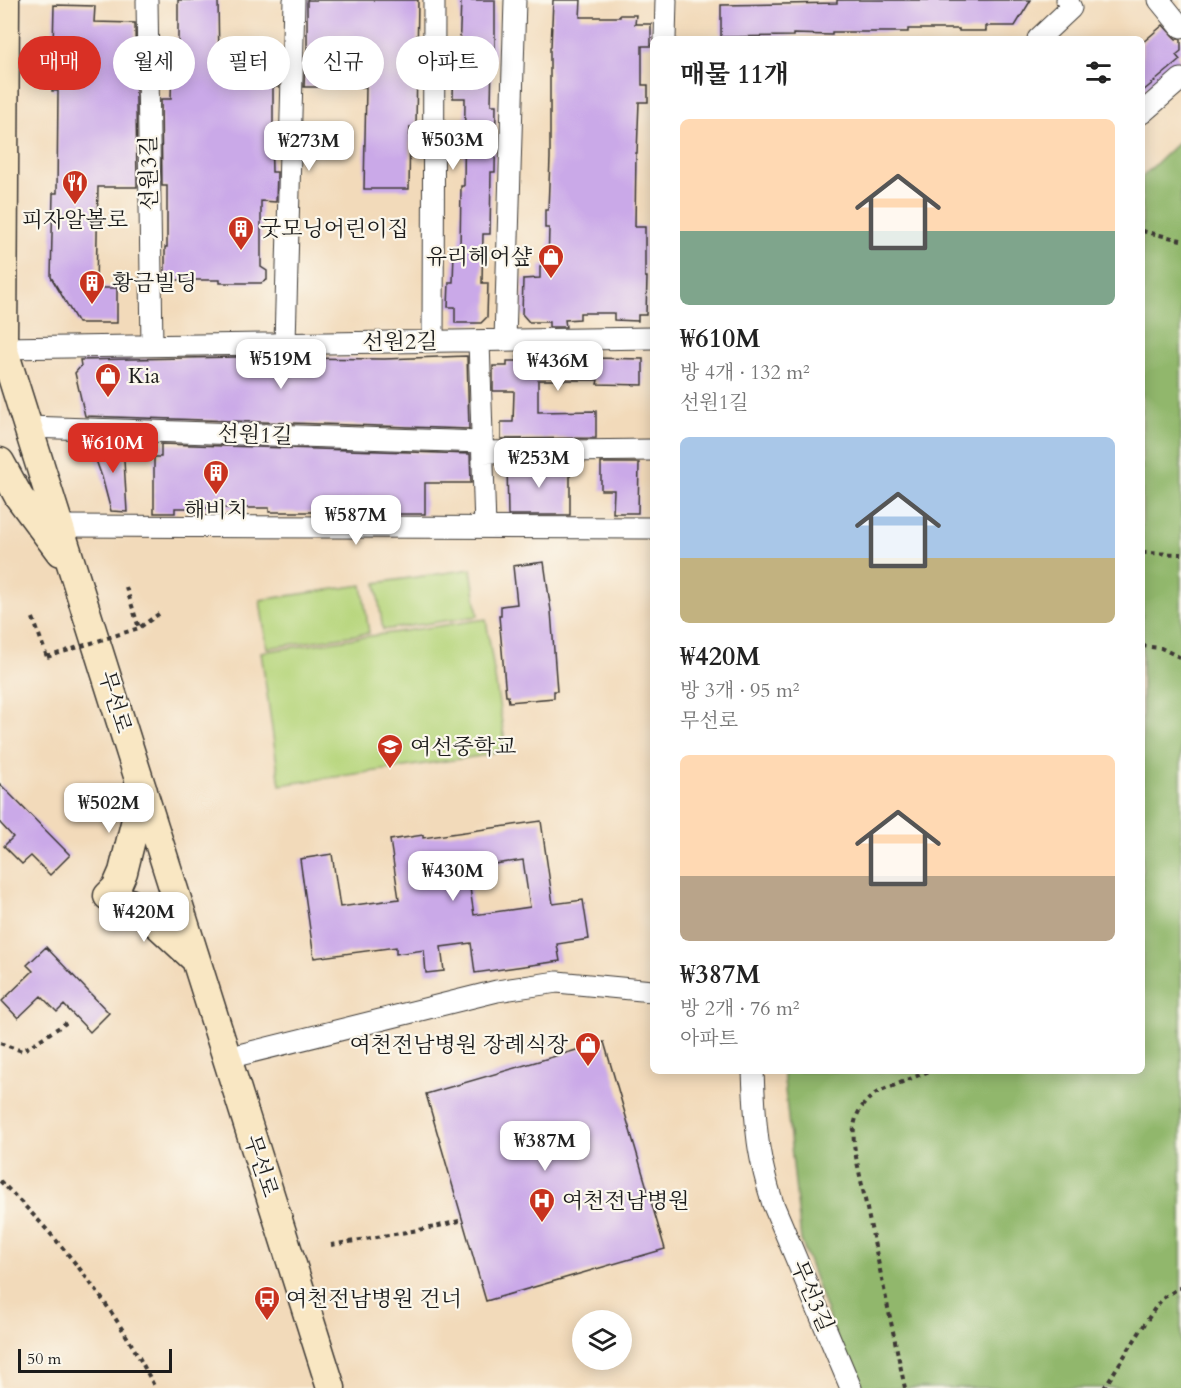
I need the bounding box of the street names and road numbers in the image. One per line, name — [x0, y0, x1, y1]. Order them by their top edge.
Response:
street label: 선원3길 — [133, 135, 165, 211]
street label: 선원2길 — [362, 326, 438, 358]
street label: 선원1길 — [217, 419, 293, 451]
street label: 무선로 — [91, 667, 139, 737]
street label: 무선로 — [237, 1131, 285, 1201]
street label: 무선3길 — [784, 1256, 840, 1336]

